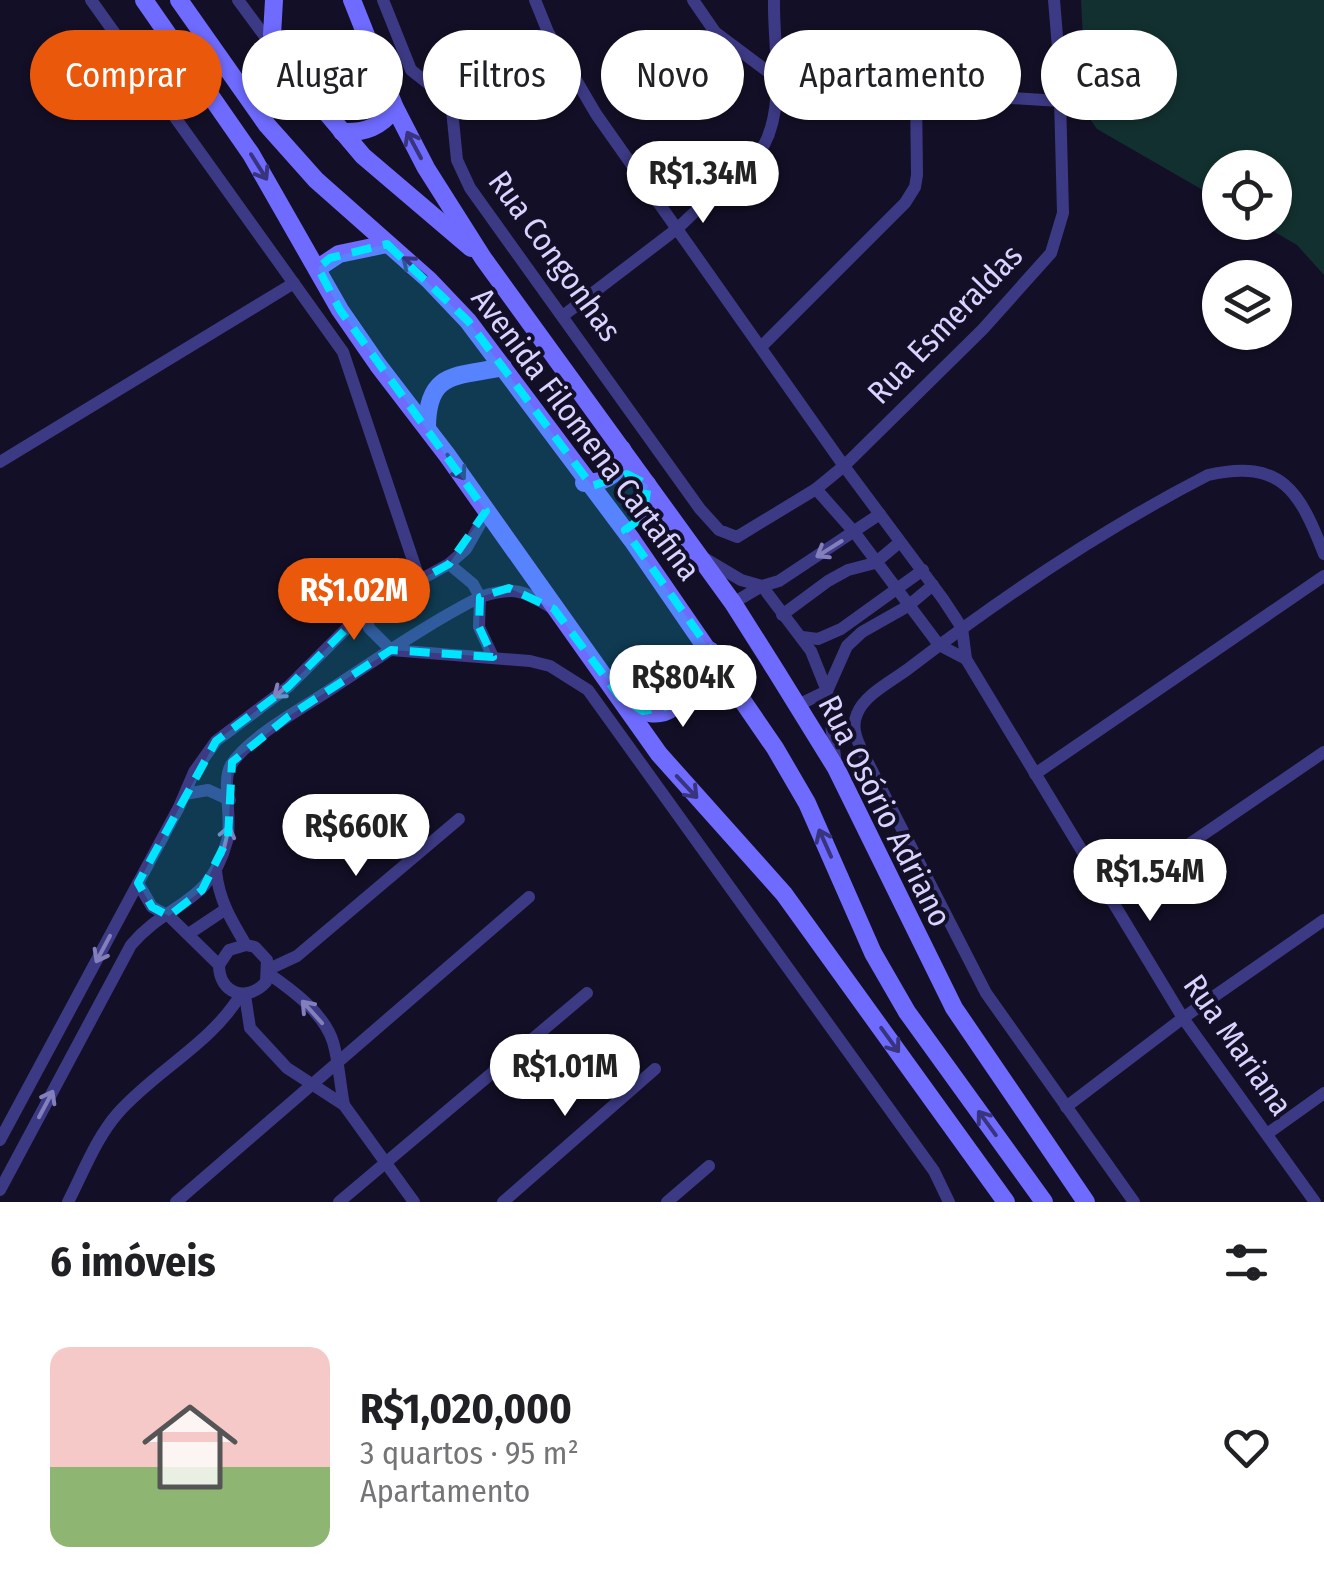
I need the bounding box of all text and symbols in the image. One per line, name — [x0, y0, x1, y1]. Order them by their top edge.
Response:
chip: Comprar — [30, 30, 222, 120]
chip: Alugar — [242, 30, 403, 120]
chip: Filtros — [423, 30, 581, 120]
chip: Novo — [601, 30, 744, 120]
chip: Apartamento — [764, 30, 1021, 120]
chip: Casa — [1041, 30, 1177, 120]
one-way arrow — [404, 131, 424, 160]
pin: R$1.34M — [611, 141, 795, 226]
map controls — [1202, 150, 1292, 350]
button: locate — [1202, 150, 1292, 240]
one-way arrow — [249, 152, 269, 181]
text: R$1.34M — [649, 154, 757, 192]
street label: Rua Congonhas — [481, 164, 629, 348]
street label: Rua Esmeraldas — [860, 237, 1030, 411]
one-way arrow — [402, 256, 427, 279]
button: layers — [1202, 260, 1292, 350]
street label: Avenida Filomena Cartafina — [463, 280, 709, 588]
one-way arrow — [445, 453, 466, 481]
one-way arrow — [815, 539, 844, 559]
pin: R$1.02M — [262, 558, 446, 643]
text: R$1.02M — [300, 571, 408, 609]
pin: R$804K — [602, 645, 764, 730]
text: R$804K — [631, 658, 735, 696]
one-way arrow — [273, 677, 299, 699]
street label: Rua Osório Adriano — [810, 689, 960, 933]
one-way arrow — [675, 774, 698, 799]
pin: R$660K — [275, 794, 437, 879]
text: R$660K — [304, 807, 408, 845]
one-way arrow — [218, 825, 236, 857]
one-way arrow — [815, 828, 833, 859]
pin: R$1.54M — [1058, 839, 1242, 924]
text: R$1.54M — [1096, 852, 1204, 890]
one-way arrow — [93, 934, 112, 964]
street label: Rua Mariana — [1176, 967, 1300, 1123]
one-way arrow — [301, 1000, 324, 1025]
one-way arrow — [879, 1026, 900, 1053]
pin: R$1.01M — [473, 1034, 657, 1119]
text: R$1.01M — [512, 1047, 618, 1085]
one-way arrow — [37, 1089, 56, 1119]
one-way arrow — [977, 1110, 998, 1137]
icon: filters — [1219, 1235, 1274, 1290]
text: 6 imóveis — [50, 1237, 216, 1287]
text: R$1,020,000 — [360, 1384, 572, 1434]
icon: home — [130, 1387, 250, 1507]
icon: heart — [1219, 1420, 1274, 1475]
text: 3 quartos · 95 m² — [360, 1434, 579, 1472]
text: Apartamento — [360, 1472, 530, 1510]

